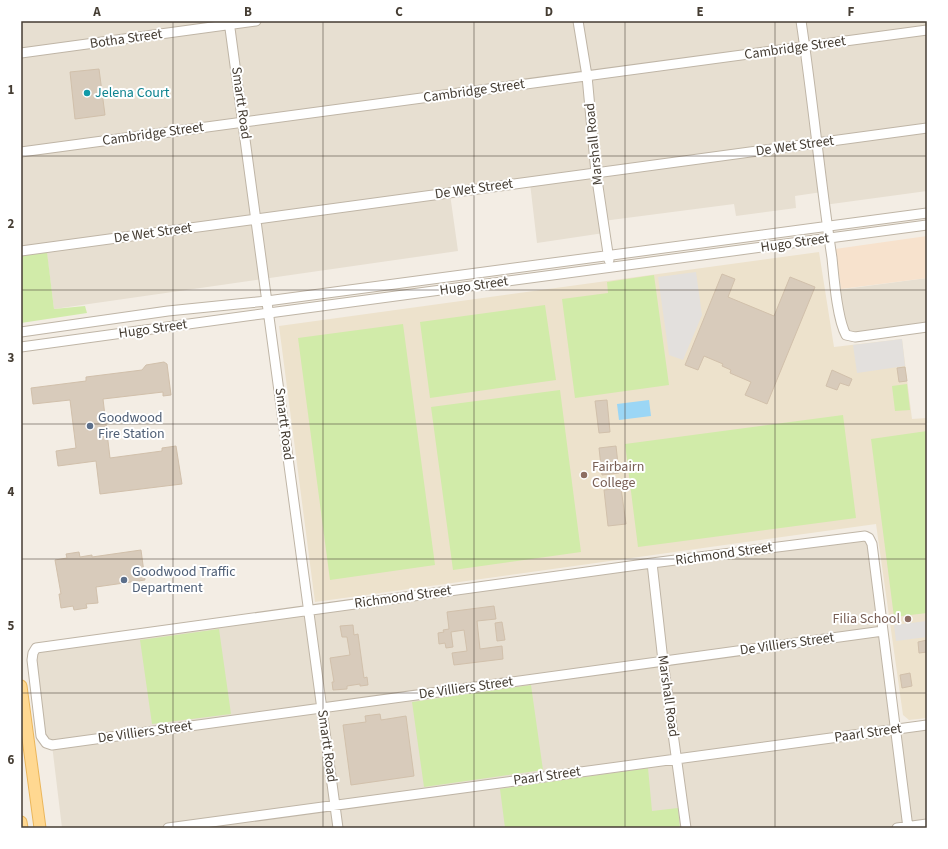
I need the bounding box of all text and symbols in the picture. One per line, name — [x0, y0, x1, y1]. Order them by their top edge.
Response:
text: A — [92, 3, 101, 21]
text: B — [244, 3, 252, 21]
text: C — [395, 3, 403, 21]
text: D — [545, 3, 553, 21]
text: E — [696, 3, 704, 21]
text: F — [848, 3, 855, 21]
street label: Botha Street — [89, 24, 164, 54]
street label: Cambridge Street — [743, 31, 847, 65]
street label: Smartt Road — [226, 65, 256, 141]
street label: Cambridge Street — [422, 74, 526, 108]
text: 1 — [8, 81, 15, 99]
place label: Jelena Court — [95, 83, 170, 103]
marker: Jelena Court — [82, 88, 92, 98]
street label: Marshall Road — [580, 102, 608, 186]
street label: Cambridge Street — [101, 117, 205, 151]
street label: De Wet Street — [755, 131, 836, 161]
street label: De Wet Street — [434, 174, 515, 204]
text: 2 — [8, 215, 15, 233]
street label: De Wet Street — [113, 218, 194, 248]
street label: Hugo Street — [759, 228, 831, 258]
street label: Hugo Street — [438, 271, 510, 301]
street label: Hugo Street — [117, 314, 189, 344]
text: 3 — [8, 349, 15, 367]
street label: Smartt Road — [270, 387, 298, 461]
place label: Goodwood Fire Station — [98, 408, 165, 444]
marker: Goodwood Fire Station — [85, 421, 95, 431]
place label: Fairbairn College — [592, 457, 644, 493]
marker: Fairbairn College — [579, 470, 589, 480]
text: 4 — [8, 483, 15, 501]
street label: Richmond Street — [674, 537, 774, 571]
place label: Goodwood Traffic Department — [132, 562, 236, 598]
marker: Goodwood Traffic Department — [119, 575, 129, 585]
street label: Richmond Street — [353, 580, 453, 614]
place label: Filia School — [833, 609, 900, 629]
marker: Filia School — [903, 614, 913, 624]
text: 5 — [8, 617, 15, 635]
street label: De Villiers Street — [739, 627, 836, 661]
street label: Marshall Road — [652, 654, 684, 738]
street label: De Villiers Street — [418, 671, 515, 705]
street label: Smartt Road — [312, 708, 342, 784]
street label: De Villiers Street — [97, 715, 194, 749]
street label: Paarl Street — [833, 718, 903, 748]
text: 6 — [8, 751, 15, 769]
street label: Paarl Street — [512, 761, 582, 791]

